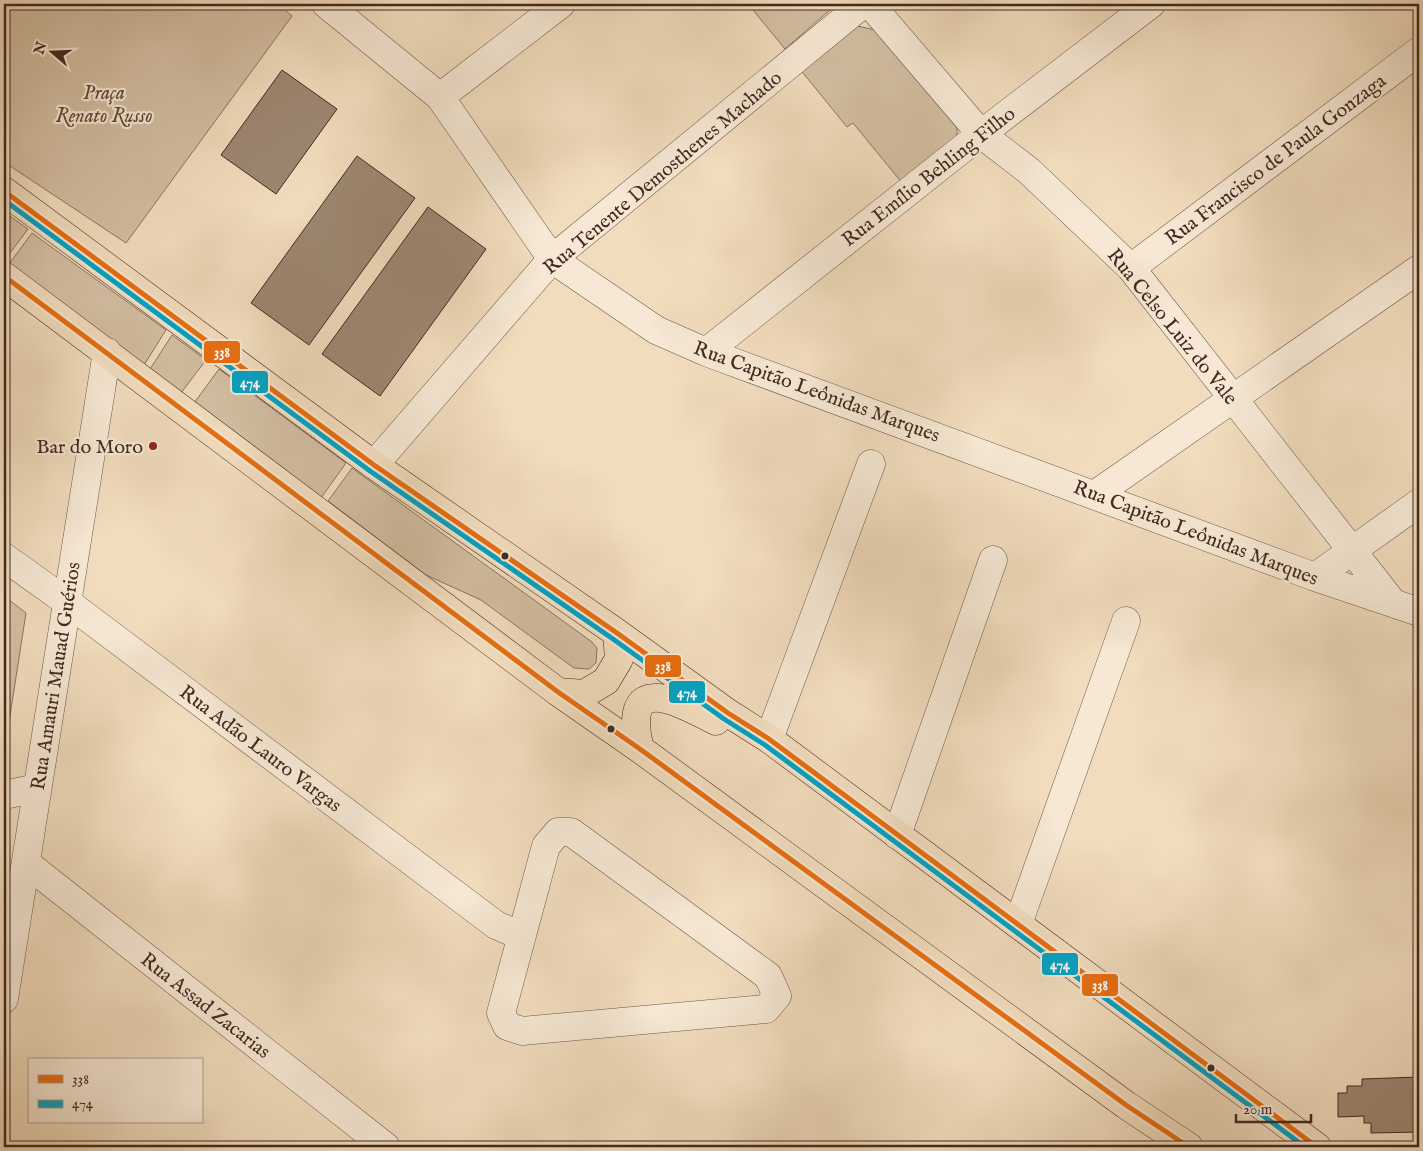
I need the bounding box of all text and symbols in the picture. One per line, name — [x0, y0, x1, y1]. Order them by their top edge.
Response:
north arrow — [28, 28, 78, 78]
text: N — [30, 39, 51, 58]
street label: Rua Tenente Demosthenes Machado — [538, 66, 788, 281]
street label: Rua Francisco de Paula Gonzaga — [1161, 69, 1392, 251]
park label: Praça Renato Russo — [56, 81, 152, 129]
street label: Rua Emílio Behling Filho — [837, 101, 1021, 253]
street label: Rua Celso Luiz do Vale — [1101, 244, 1243, 410]
street label: Rua Capitão Leônidas Marques — [690, 336, 943, 449]
line badge: 338 — [203, 340, 241, 364]
text: 338 — [214, 344, 230, 362]
line badge: 474 — [231, 370, 269, 394]
text: 474 — [240, 374, 261, 392]
place label: Bar do Moro — [36, 435, 143, 460]
marker: Bar do Moro — [147, 440, 159, 452]
street label: Rua Capitão Leônidas Marques — [1069, 475, 1321, 592]
unlabelled marker — [500, 551, 510, 561]
street label: Rua Amauri Mauad Guérios — [26, 560, 87, 792]
line badge: 338 — [644, 654, 682, 678]
text: 338 — [655, 658, 671, 676]
street label: Rua Adão Lauro Vargas — [174, 680, 346, 818]
line badge: 474 — [668, 680, 706, 704]
text: 474 — [677, 684, 698, 702]
unlabelled marker — [606, 724, 616, 734]
street label: Rua Assad Zacarias — [135, 948, 275, 1065]
line badge: 474 — [1041, 952, 1079, 976]
text: 474 — [1050, 956, 1071, 974]
line badge: 338 — [1081, 973, 1119, 997]
text: 338 — [1092, 977, 1108, 995]
legend — [28, 1058, 202, 1124]
unlabelled marker — [1206, 1063, 1216, 1073]
text: 338 — [72, 1070, 89, 1089]
scale bar — [1236, 1091, 1310, 1123]
text: 474 — [72, 1094, 94, 1113]
text: 20 m — [1243, 1100, 1273, 1119]

